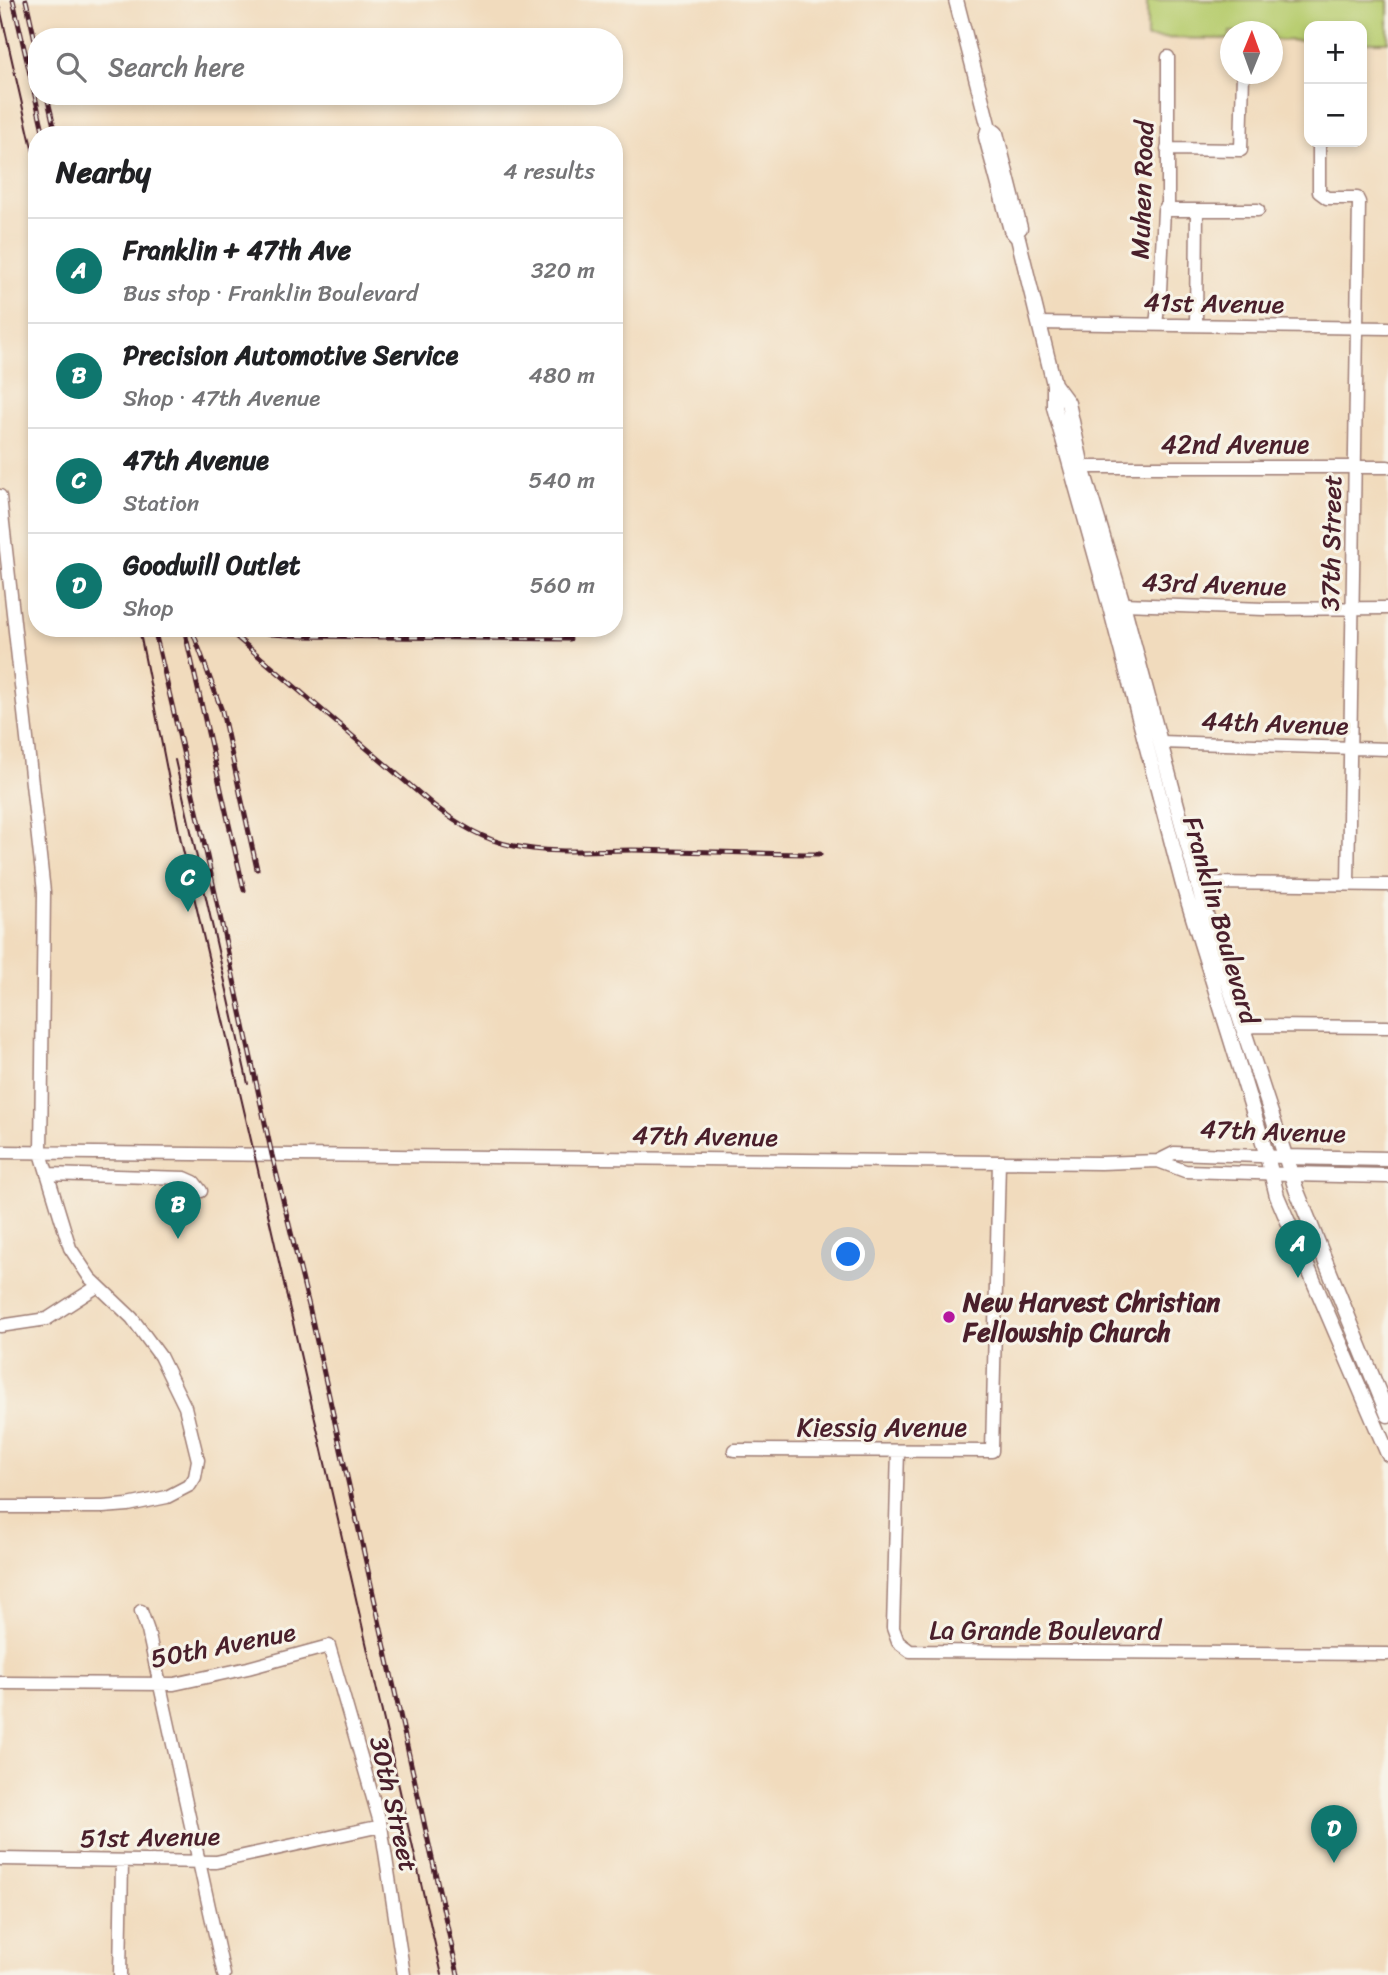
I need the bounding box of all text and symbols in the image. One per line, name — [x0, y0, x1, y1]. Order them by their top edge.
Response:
north arrow — [1220, 21, 1283, 84]
map controls — [1304, 21, 1367, 147]
button: + — [1304, 21, 1367, 84]
search box — [28, 28, 623, 105]
text: Search here — [108, 44, 245, 90]
icon: search — [52, 48, 90, 86]
button: − — [1304, 84, 1367, 147]
street label: Muhen Road — [1117, 118, 1167, 260]
text: Nearby — [56, 145, 151, 199]
text: 4 results — [503, 151, 595, 192]
text: Franklin + 47th Ave — [123, 227, 351, 273]
text: A — [71, 250, 87, 291]
text: 320 m — [531, 250, 595, 291]
text: Bus stop · Franklin Boulevard — [123, 273, 418, 314]
street label: 41st Avenue — [1143, 279, 1285, 327]
text: Precision Automotive Service — [123, 332, 458, 378]
text: B — [72, 355, 86, 396]
text: 480 m — [529, 355, 595, 396]
text: Shop · 47th Avenue — [123, 378, 320, 419]
street label: 42nd Avenue — [1161, 421, 1310, 467]
text: 47th Avenue — [123, 437, 269, 483]
text: C — [72, 460, 86, 501]
text: 540 m — [528, 460, 595, 501]
street label: 37th Street — [1307, 474, 1355, 612]
text: Station — [123, 483, 199, 524]
text: Goodwill Outlet — [123, 542, 300, 588]
street label: 43rd Avenue — [1141, 558, 1288, 610]
text: D — [72, 565, 86, 606]
text: 560 m — [530, 565, 595, 606]
text: Shop — [123, 588, 173, 629]
street label: 44th Avenue — [1201, 697, 1350, 749]
street label: Franklin Boulevard — [1169, 811, 1273, 1032]
pin: C — [165, 854, 211, 912]
street label: 47th Avenue — [1199, 1105, 1347, 1157]
street label: 47th Avenue — [632, 1112, 779, 1160]
pin: B — [155, 1181, 201, 1239]
pin: A — [1275, 1220, 1321, 1278]
your location — [831, 1237, 865, 1271]
place label: New Harvest Christian Fellowship Church — [962, 1279, 1220, 1355]
marker: New Harvest Christian Fellowship Church — [941, 1309, 957, 1325]
street label: Kiessig Avenue — [797, 1404, 968, 1450]
street label: La Grande Boulevard — [929, 1607, 1163, 1653]
street label: 50th Avenue — [146, 1608, 300, 1682]
street label: 30th Street — [356, 1732, 432, 1876]
pin: D — [1311, 1805, 1357, 1863]
street label: 51st Avenue — [80, 1813, 221, 1861]

